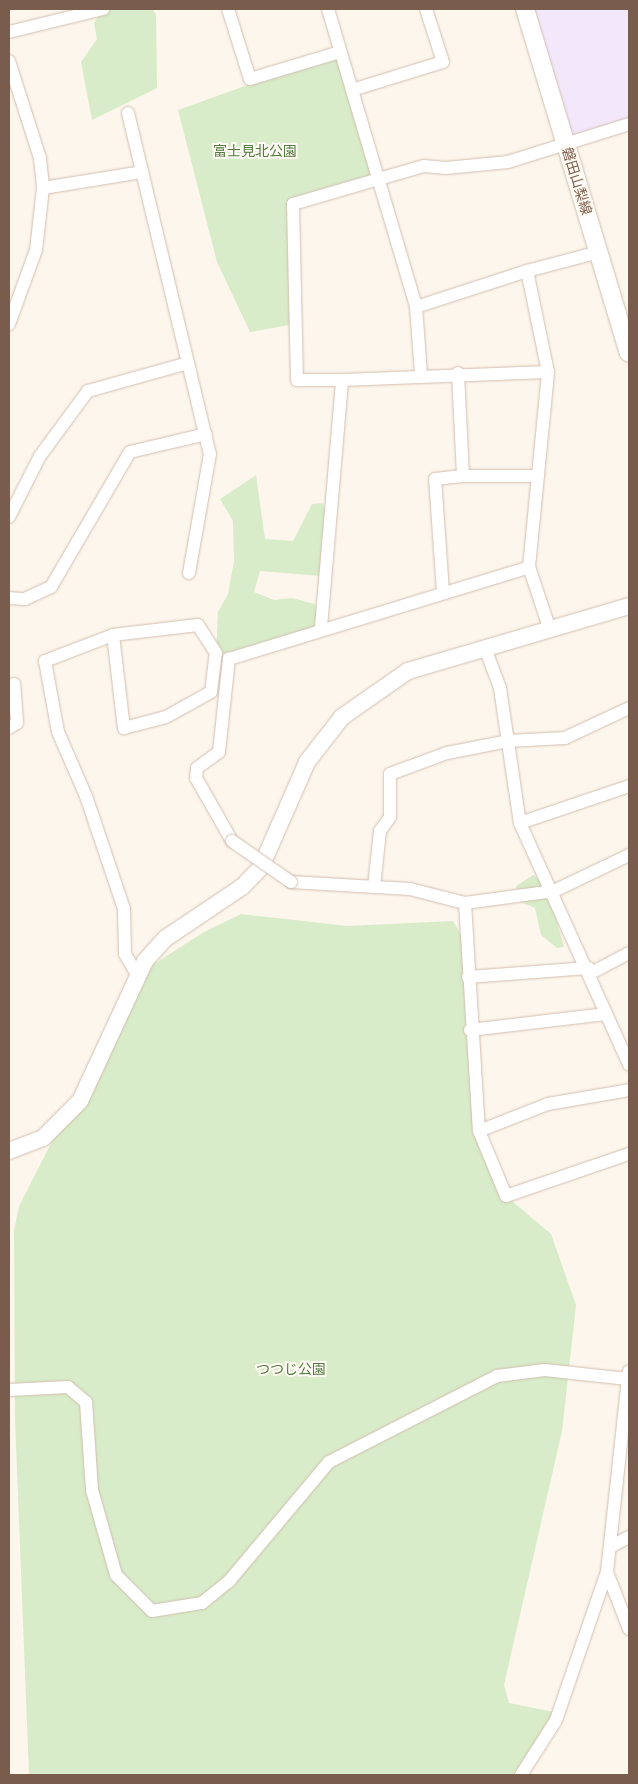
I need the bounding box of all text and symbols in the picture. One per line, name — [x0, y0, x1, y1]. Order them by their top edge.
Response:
park label: 富士見北公園 — [213, 143, 297, 159]
street label: 磐田山梨線 — [559, 145, 595, 217]
park label: つつじ公園 — [256, 1361, 326, 1377]

